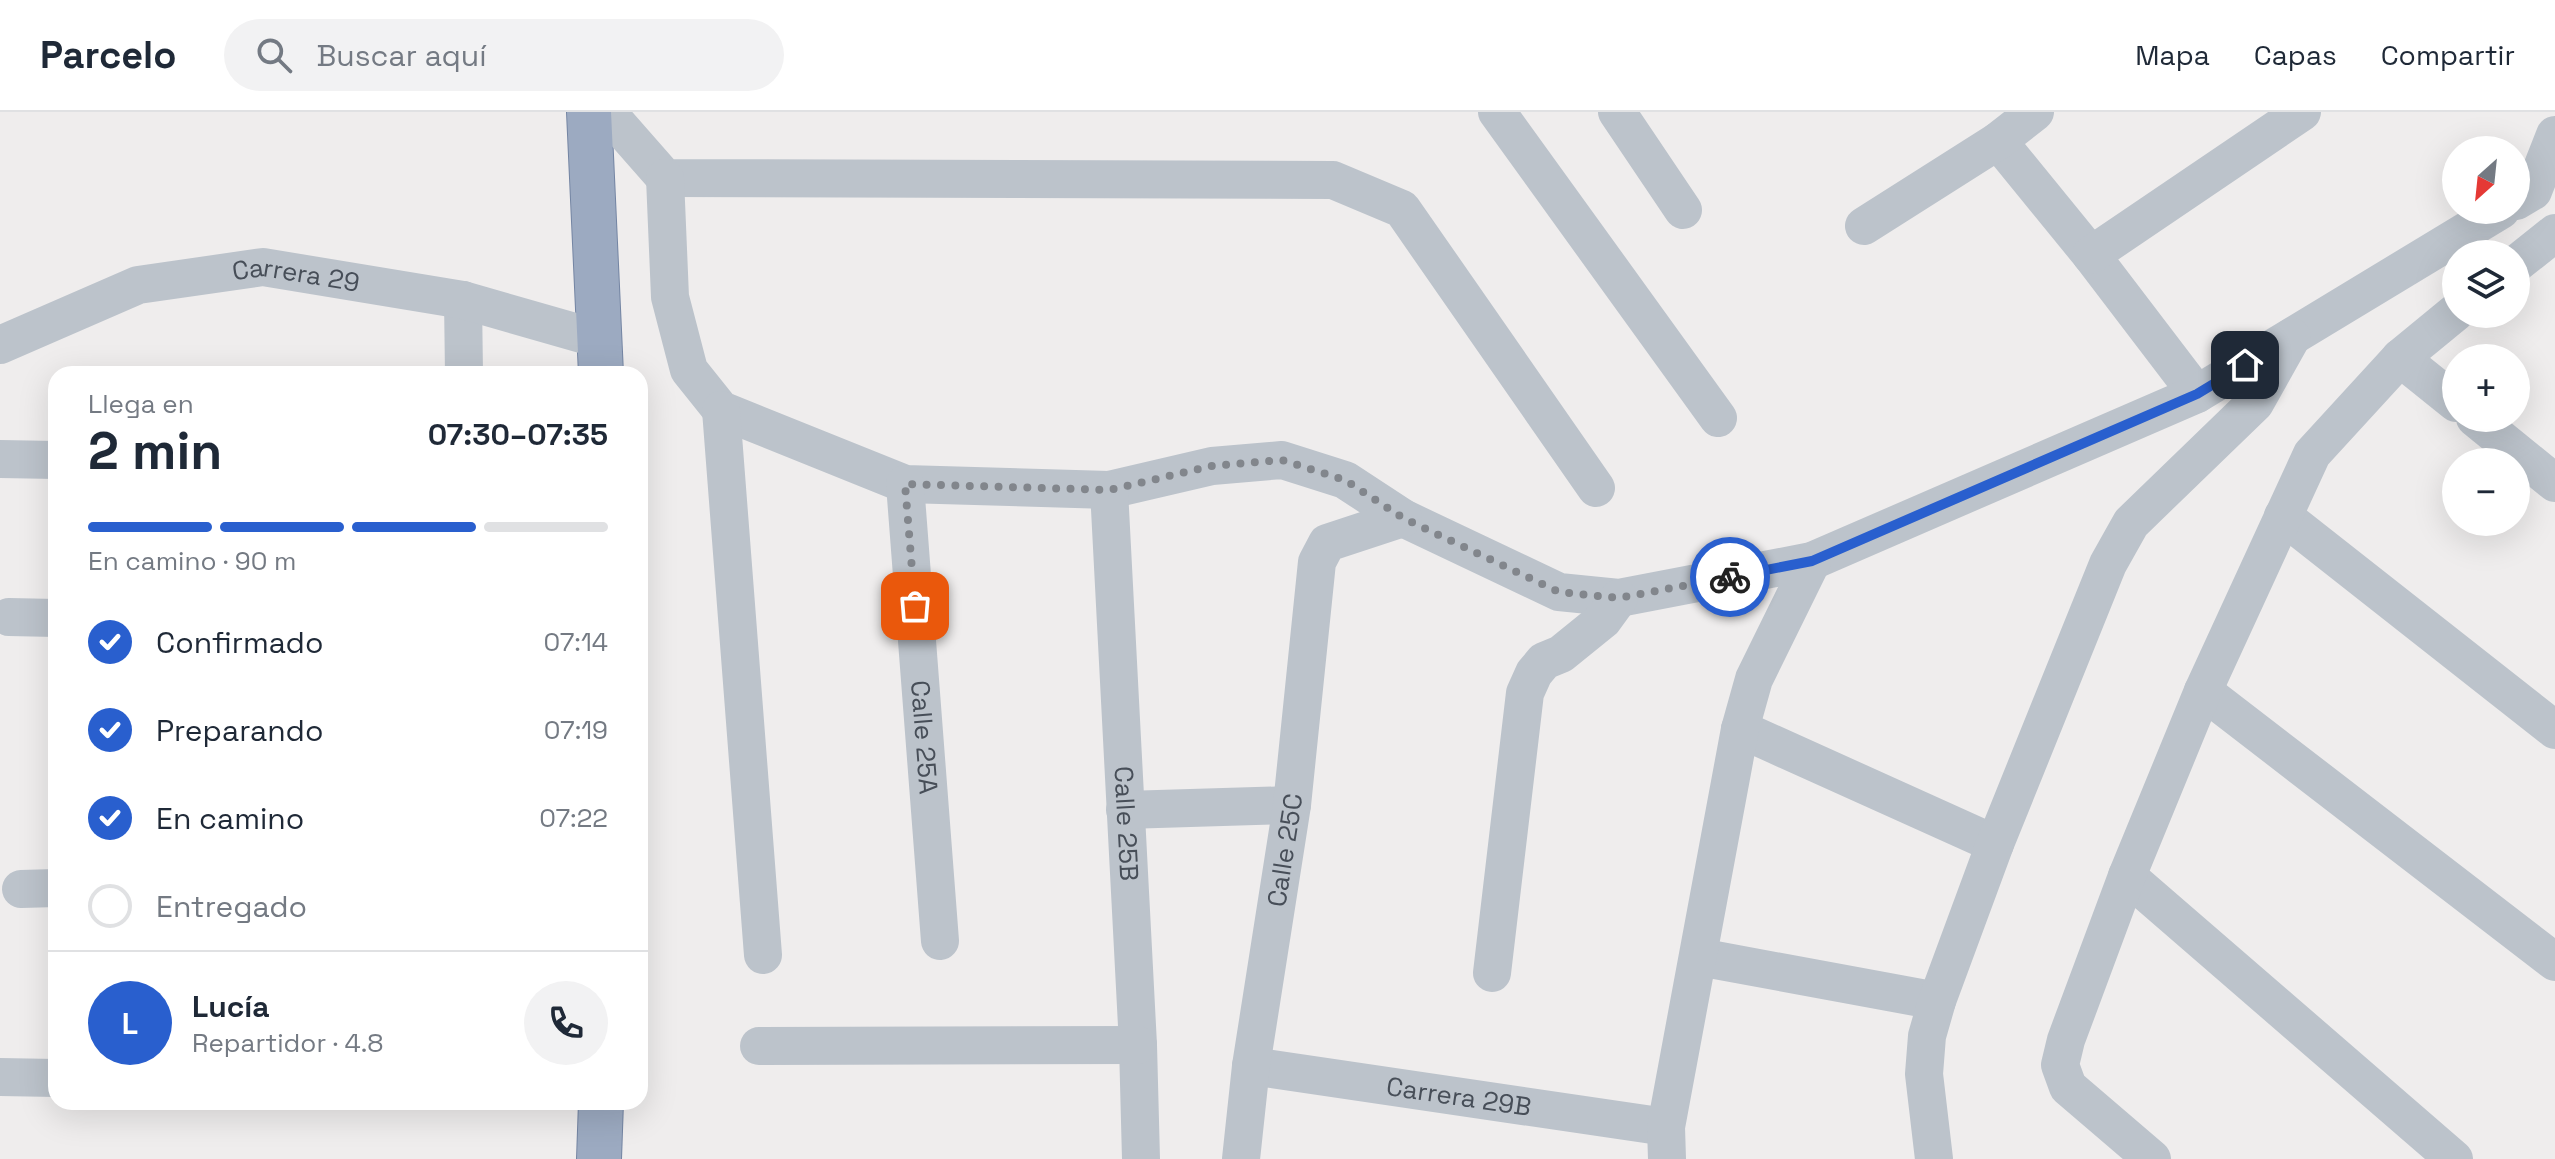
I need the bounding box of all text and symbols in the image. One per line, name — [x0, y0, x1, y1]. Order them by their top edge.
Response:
search box — [224, 19, 784, 91]
text: Parcelo — [40, 31, 176, 79]
icon: search — [252, 33, 296, 77]
text: Buscar aquí — [316, 36, 487, 75]
text: Mapa — [2135, 37, 2210, 73]
text: Capas — [2254, 37, 2337, 73]
text: Compartir — [2381, 37, 2515, 73]
north arrow — [2442, 136, 2530, 224]
map controls — [2442, 136, 2530, 536]
button: layers — [2442, 240, 2530, 328]
street label: Carrera 29 — [230, 250, 362, 300]
pin — [2211, 331, 2279, 399]
icon: home — [2223, 343, 2267, 387]
button: + — [2442, 344, 2530, 432]
text: Llega en — [88, 387, 194, 421]
text: 07:30–07:35 — [428, 415, 608, 454]
text: 2 min — [88, 418, 222, 484]
button: − — [2442, 448, 2530, 536]
courier — [1690, 537, 1770, 617]
text: En camino · 90 m — [88, 544, 296, 578]
icon: bike — [1708, 555, 1752, 599]
pin — [881, 572, 949, 640]
icon: bag — [893, 584, 937, 628]
icon: check — [88, 620, 132, 664]
text: Confirmado — [156, 623, 323, 662]
text: 07:14 — [543, 625, 608, 659]
street label: Calle 25A — [903, 679, 946, 795]
icon: check — [88, 708, 132, 752]
text: Preparando — [156, 711, 323, 750]
text: 07:19 — [544, 713, 608, 747]
street label: Calle 25B — [1106, 765, 1146, 882]
street label: Calle 25C — [1259, 792, 1310, 909]
icon: check — [88, 796, 132, 840]
text: En camino — [156, 799, 304, 838]
text: 07:22 — [539, 801, 608, 835]
text: Entregado — [156, 887, 307, 926]
button: phone — [524, 981, 608, 1065]
text: Lucía — [192, 987, 270, 1026]
text: L — [122, 1004, 138, 1043]
text: Repartidor · 4.8 — [192, 1026, 384, 1060]
street label: Carrera 29B — [1384, 1069, 1533, 1124]

